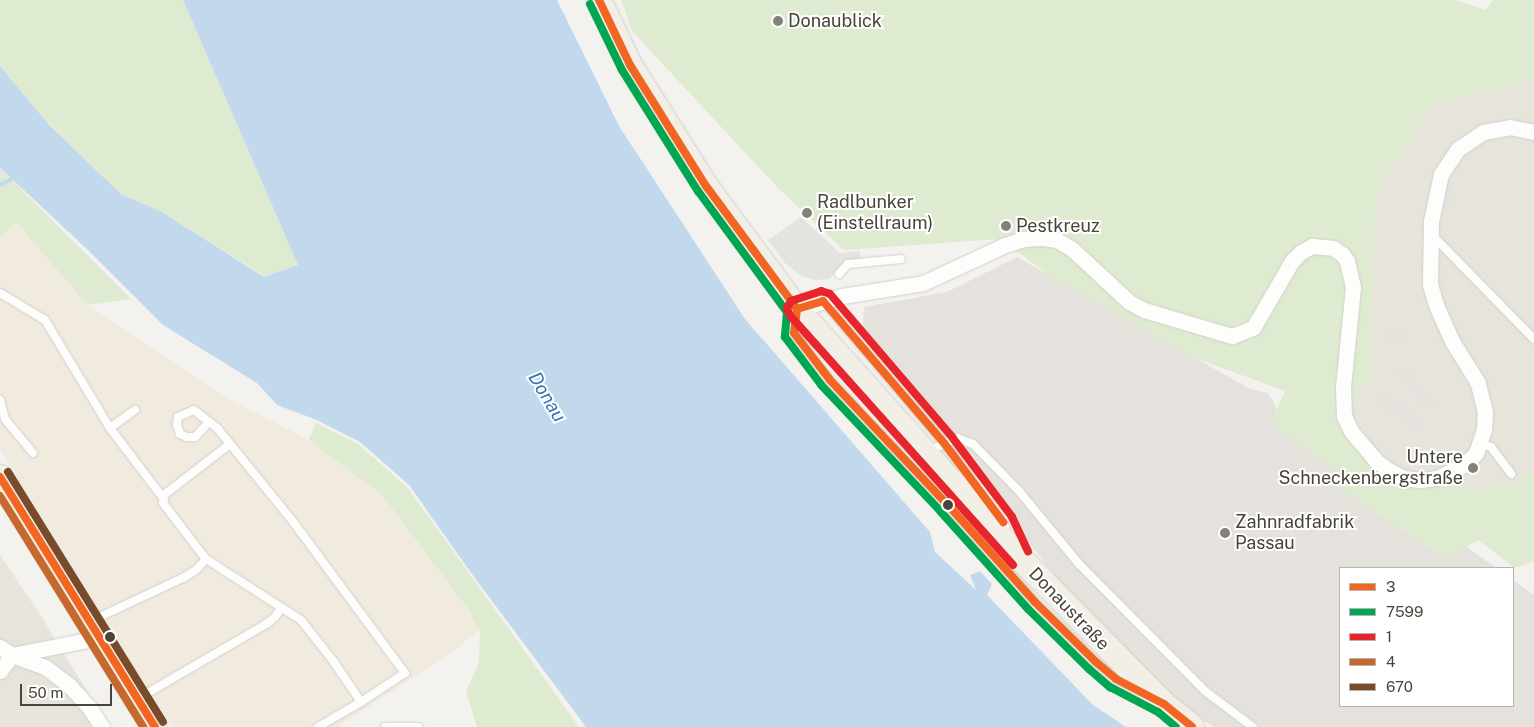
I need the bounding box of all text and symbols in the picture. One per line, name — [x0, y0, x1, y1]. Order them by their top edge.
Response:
place label: Donaublick — [788, 10, 882, 32]
marker: Donaublick — [772, 15, 784, 27]
place label: Radlbunker (Einstellraum) — [817, 192, 933, 234]
marker: Radlbunker (Einstellraum) — [801, 207, 813, 219]
place label: Pestkreuz — [1016, 215, 1100, 237]
marker: Pestkreuz — [1000, 220, 1012, 232]
water label: Donau — [523, 368, 571, 426]
place label: Untere Schneckenbergstraße — [1278, 447, 1463, 489]
marker: Untere Schneckenbergstraße — [1467, 462, 1479, 474]
unlabelled marker — [943, 500, 953, 510]
place label: Zahnradfabrik Passau — [1235, 512, 1354, 554]
marker: Zahnradfabrik Passau — [1219, 527, 1231, 539]
street label: Donaustraße — [1024, 563, 1114, 655]
legend — [1339, 567, 1514, 707]
text: 3 — [1386, 578, 1395, 595]
text: 7599 — [1386, 603, 1423, 620]
text: 1 — [1386, 628, 1392, 645]
unlabelled marker — [105, 632, 115, 642]
text: 4 — [1386, 653, 1395, 670]
scale bar — [22, 674, 115, 706]
text: 670 — [1386, 678, 1413, 695]
text: 50 m — [28, 684, 63, 701]

